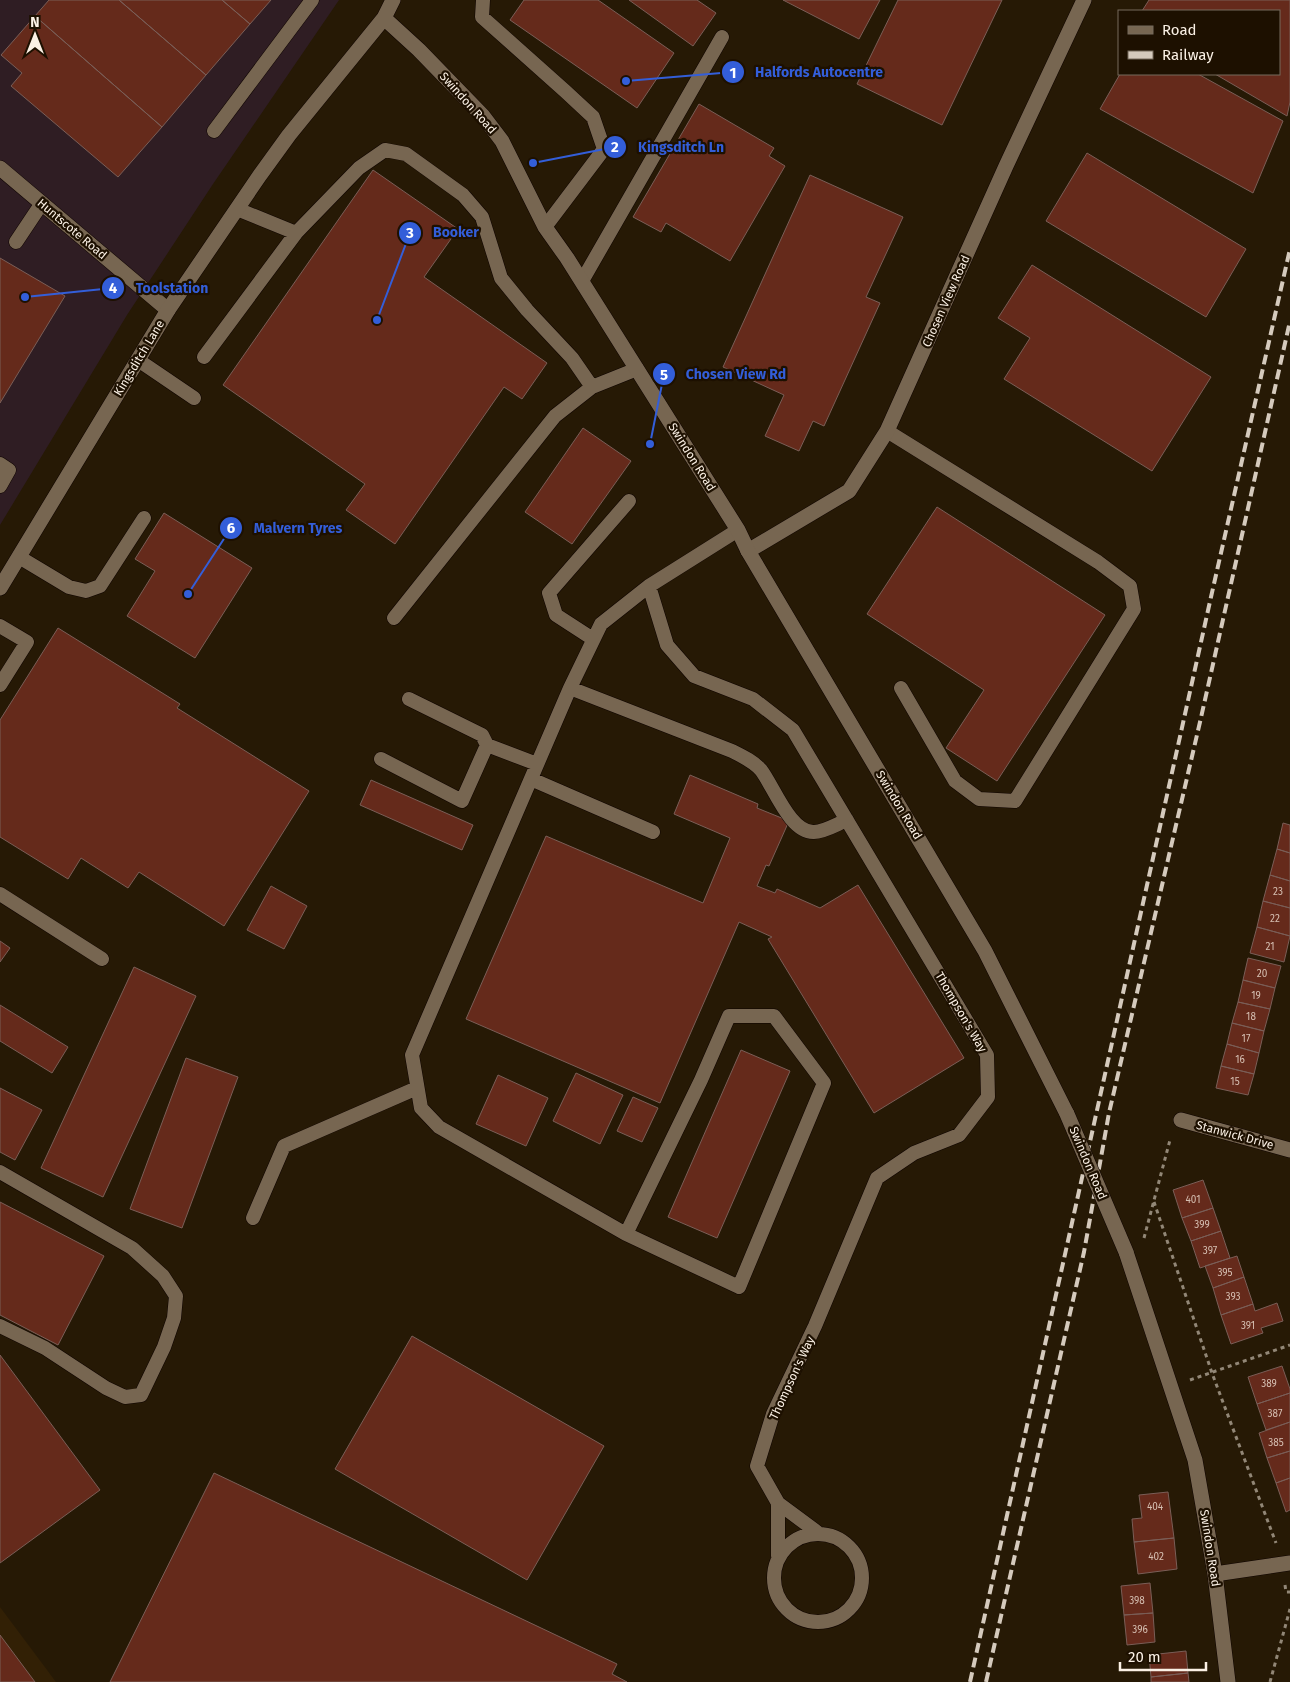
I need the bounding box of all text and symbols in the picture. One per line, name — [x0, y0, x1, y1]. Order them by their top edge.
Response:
north arrow — [10, 10, 60, 60]
legend — [1118, 10, 1280, 75]
text: N — [30, 14, 40, 31]
text: Road — [1162, 21, 1197, 39]
text: Railway — [1162, 46, 1214, 64]
callout: Halfords Autocentre — [720, 58, 893, 87]
text: 1 — [730, 64, 736, 82]
text: Halfords Autocentre — [755, 64, 883, 81]
street label: Swindon Road — [437, 69, 499, 137]
callout: Kingsditch Ln — [603, 132, 733, 161]
text: 2 — [611, 138, 619, 156]
text: Kingsditch Ln — [638, 139, 724, 156]
street label: Huntscote Road — [34, 196, 110, 262]
callout: Booker — [398, 218, 489, 247]
text: 3 — [405, 224, 414, 242]
text: Booker — [433, 224, 479, 241]
street label: Chosen View Road — [919, 253, 973, 349]
callout: Toolstation — [101, 274, 218, 303]
text: 4 — [109, 279, 118, 297]
text: Toolstation — [136, 280, 208, 297]
street label: Kingsditch Lane — [111, 318, 167, 398]
callout: Chosen View Rd — [651, 360, 797, 389]
text: 5 — [660, 366, 668, 384]
text: Chosen View Rd — [686, 366, 786, 383]
street label: Swindon Road — [665, 420, 719, 494]
callout: Malvern Tyres — [219, 513, 352, 542]
text: 6 — [227, 519, 236, 537]
text: Malvern Tyres — [254, 520, 342, 537]
street label: Swindon Road — [873, 768, 925, 842]
house number: 23 — [1273, 886, 1283, 898]
house number: 22 — [1270, 913, 1280, 925]
house number: 21 — [1265, 941, 1275, 953]
house number: 20 — [1257, 968, 1268, 980]
street label: Thompson's Way — [932, 969, 990, 1055]
house number: 19 — [1251, 990, 1261, 1002]
house number: 18 — [1246, 1011, 1256, 1023]
house number: 17 — [1242, 1033, 1251, 1045]
house number: 16 — [1235, 1054, 1245, 1066]
house number: 15 — [1230, 1076, 1240, 1088]
street label: Stanwick Drive — [1195, 1118, 1275, 1152]
street label: Swindon Road — [1066, 1125, 1110, 1201]
house number: 401 — [1186, 1194, 1200, 1206]
house number: 399 — [1194, 1219, 1210, 1231]
house number: 397 — [1203, 1245, 1218, 1257]
house number: 395 — [1217, 1267, 1233, 1279]
house number: 393 — [1226, 1291, 1240, 1303]
house number: 391 — [1241, 1320, 1255, 1332]
street label: Thompson's Way — [767, 1334, 817, 1422]
house number: 389 — [1261, 1378, 1277, 1390]
house number: 387 — [1268, 1408, 1283, 1420]
house number: 385 — [1268, 1437, 1284, 1449]
house number: 404 — [1147, 1501, 1164, 1513]
street label: Swindon Road — [1197, 1509, 1223, 1587]
house number: 402 — [1148, 1551, 1164, 1563]
house number: 398 — [1129, 1595, 1145, 1607]
house number: 396 — [1132, 1624, 1148, 1636]
scale bar — [1120, 1640, 1206, 1672]
text: 20 m — [1128, 1648, 1161, 1666]

